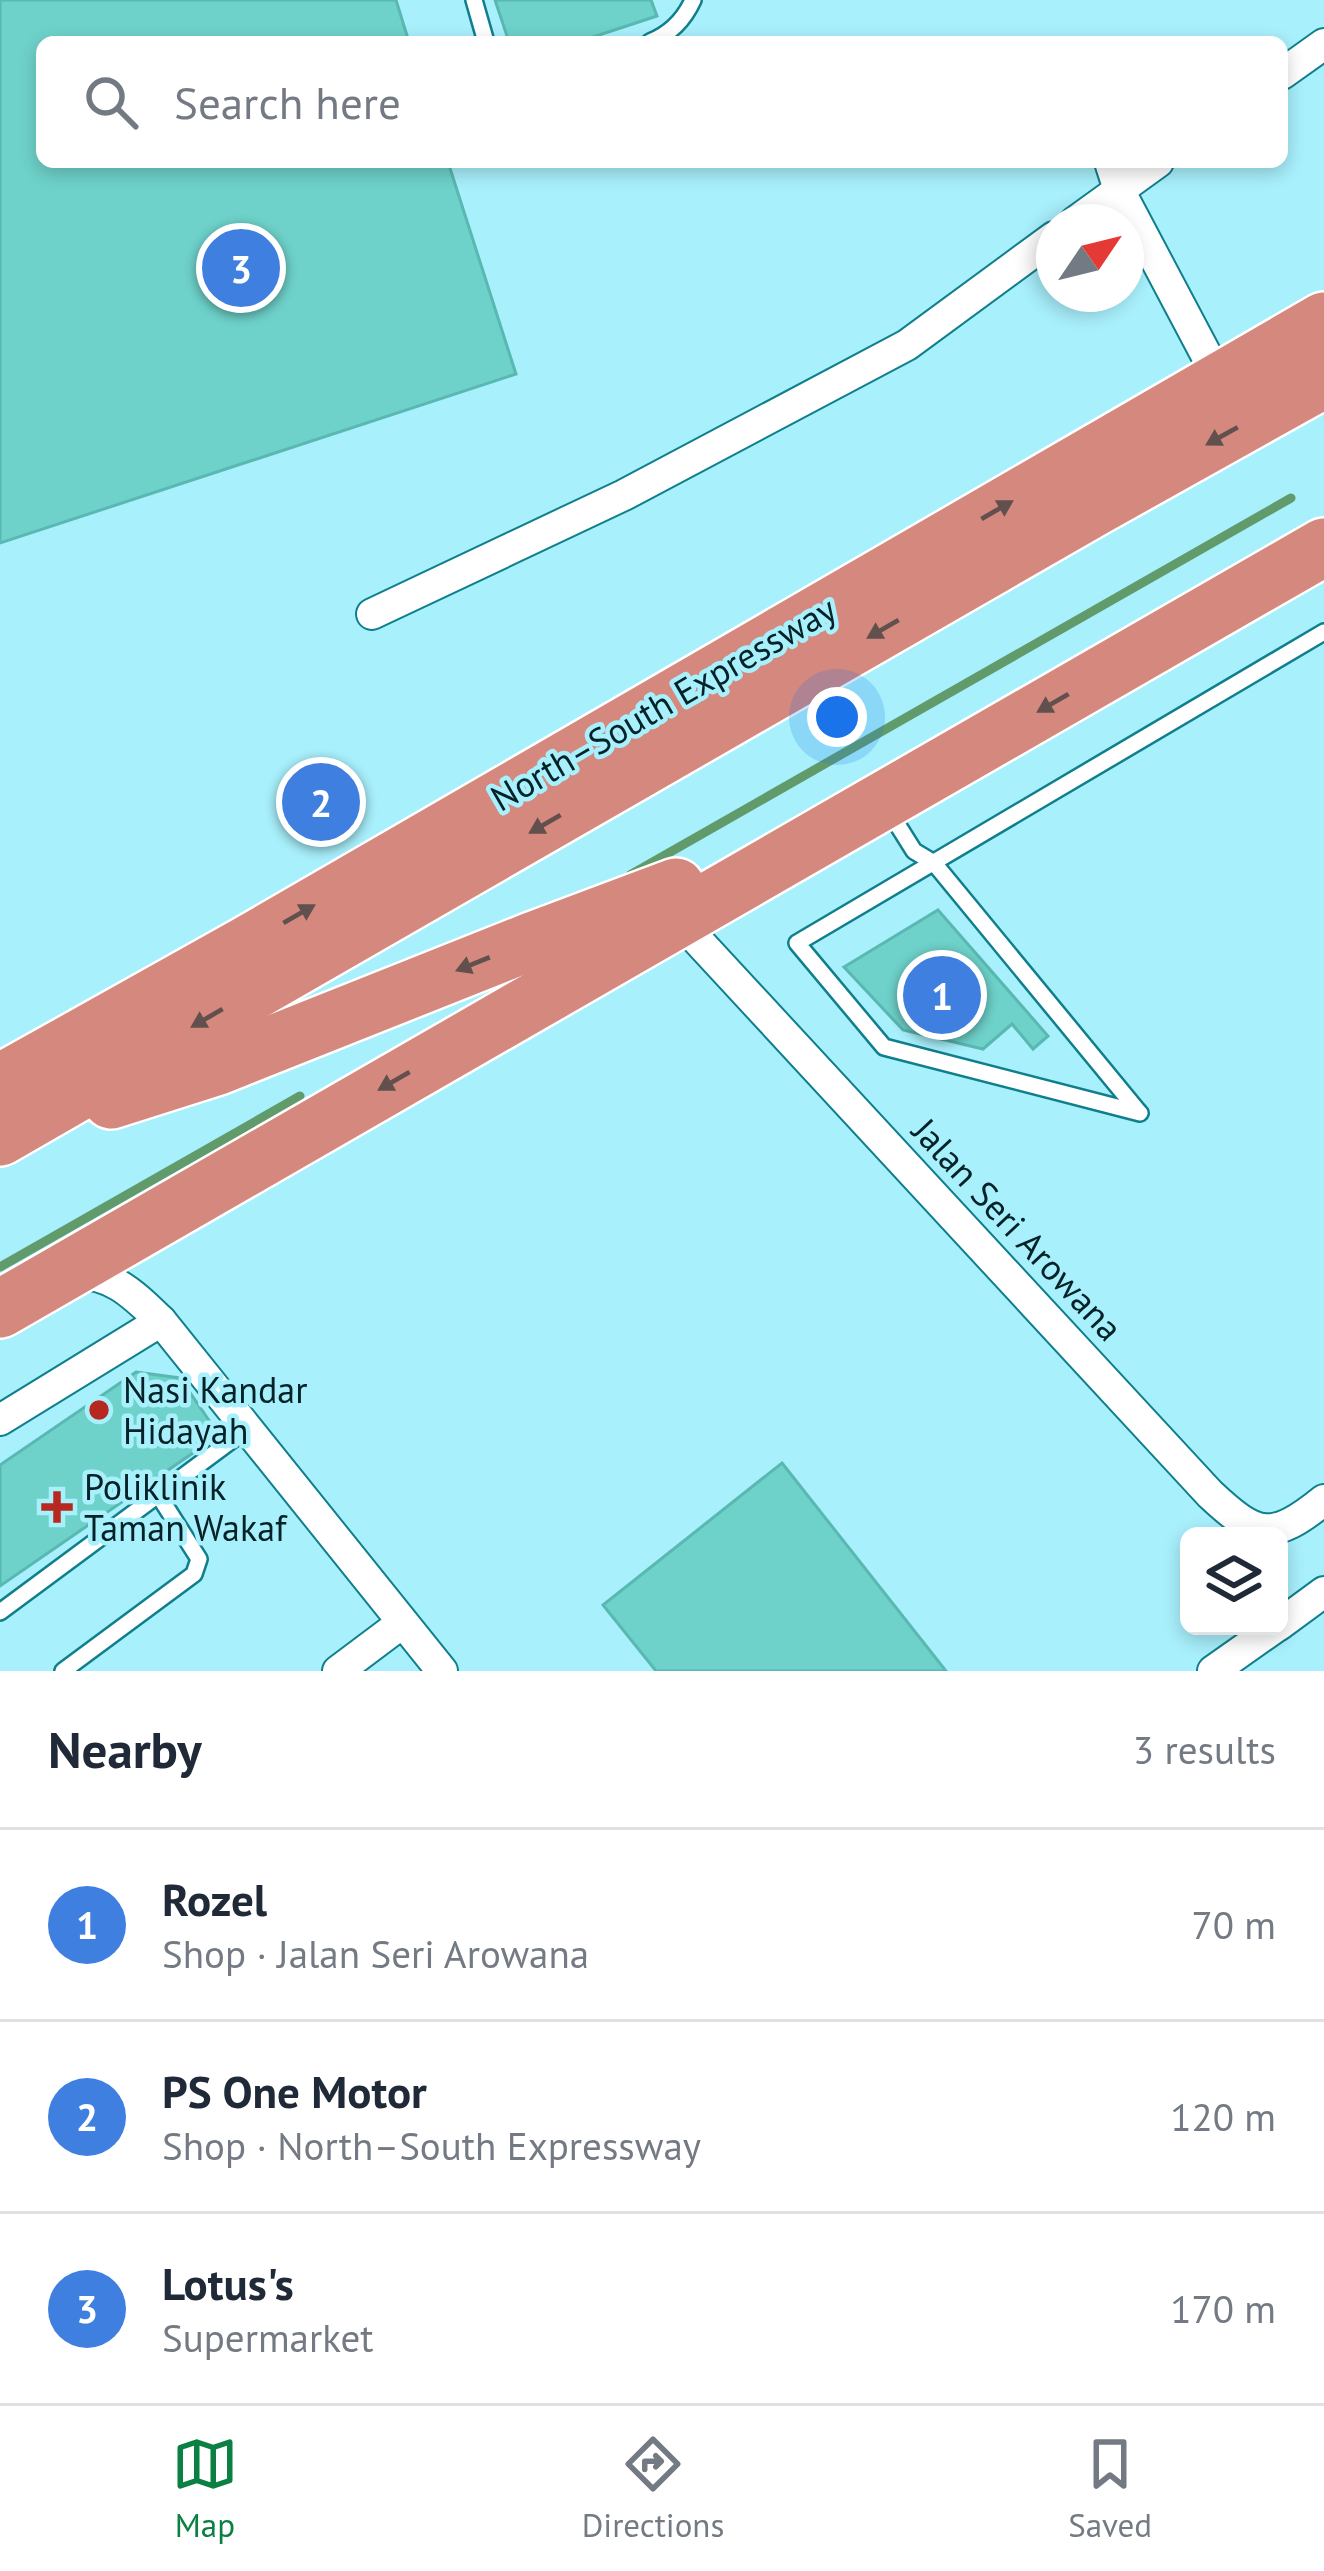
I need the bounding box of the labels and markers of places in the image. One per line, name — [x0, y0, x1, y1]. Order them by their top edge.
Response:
pin: 3 — [202, 223, 280, 313]
pin: 2 — [282, 757, 360, 847]
pin: 1 — [903, 950, 981, 1040]
place label: Nasi Kandar Hidayah — [123, 1366, 307, 1454]
marker: Nasi Kandar Hidayah — [86, 1397, 112, 1423]
place label: Poliklinik Taman Wakaf — [84, 1463, 288, 1551]
marker: Poliklinik Taman Wakaf — [41, 1491, 73, 1523]

